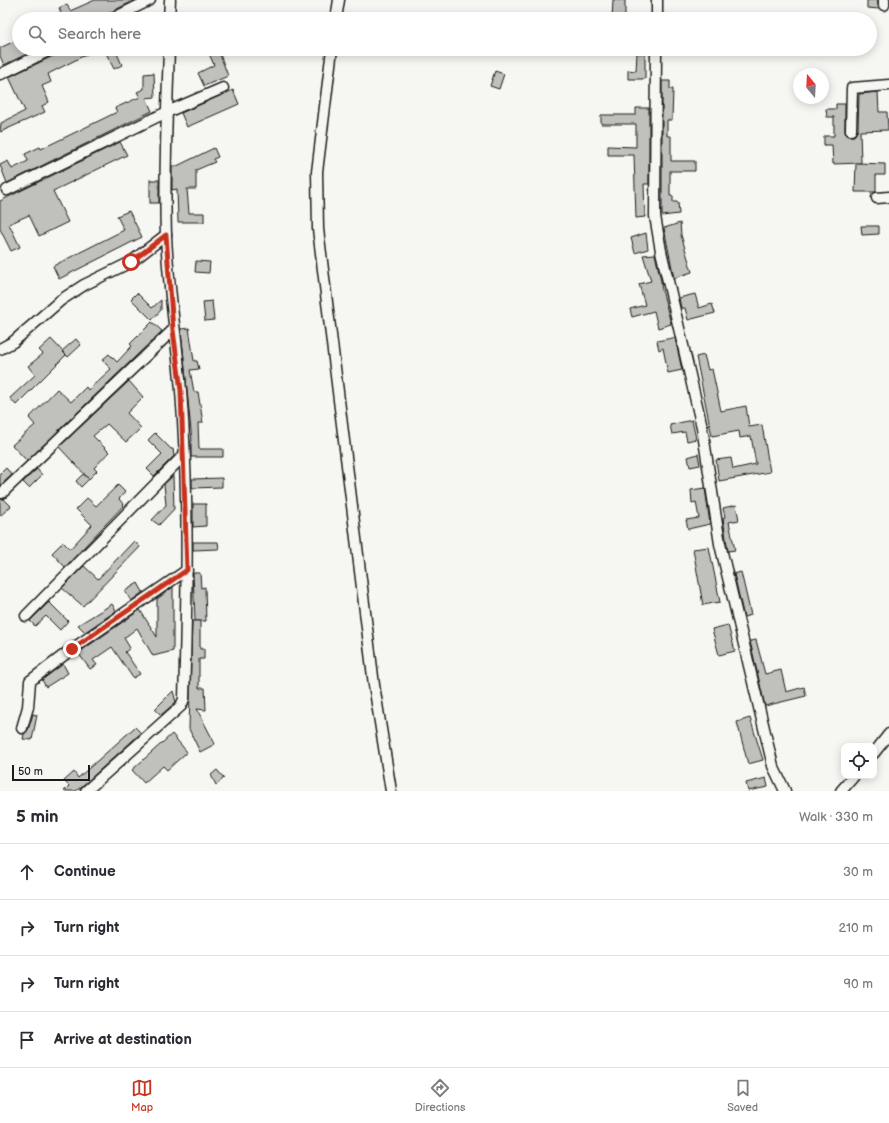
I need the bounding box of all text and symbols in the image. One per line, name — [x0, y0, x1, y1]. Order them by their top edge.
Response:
search box — [12, 12, 877, 56]
icon: search — [26, 23, 48, 45]
text: Search here — [58, 25, 141, 44]
north arrow — [793, 68, 829, 104]
route start — [122, 253, 140, 271]
route end — [63, 640, 81, 658]
map controls — [841, 743, 877, 779]
button: locate — [841, 743, 877, 779]
scale bar — [12, 763, 90, 782]
text: 50 m — [18, 765, 43, 778]
text: 5 min — [16, 807, 59, 827]
text: Walk · 330 m — [799, 809, 873, 825]
icon: ahead — [16, 861, 38, 883]
text: Continue — [54, 862, 116, 881]
text: 30 m — [843, 864, 873, 880]
icon: right — [16, 917, 38, 939]
text: Turn right — [54, 918, 119, 937]
text: 210 m — [839, 920, 873, 936]
icon: right — [16, 973, 38, 995]
text: Turn right — [54, 974, 119, 993]
text: 90 m — [844, 976, 873, 992]
icon: arrive — [16, 1029, 38, 1051]
text: Arrive at destination — [54, 1030, 192, 1049]
tab: Map — [131, 1077, 153, 1114]
tab: Directions — [415, 1077, 465, 1114]
tab: Saved — [727, 1077, 758, 1114]

